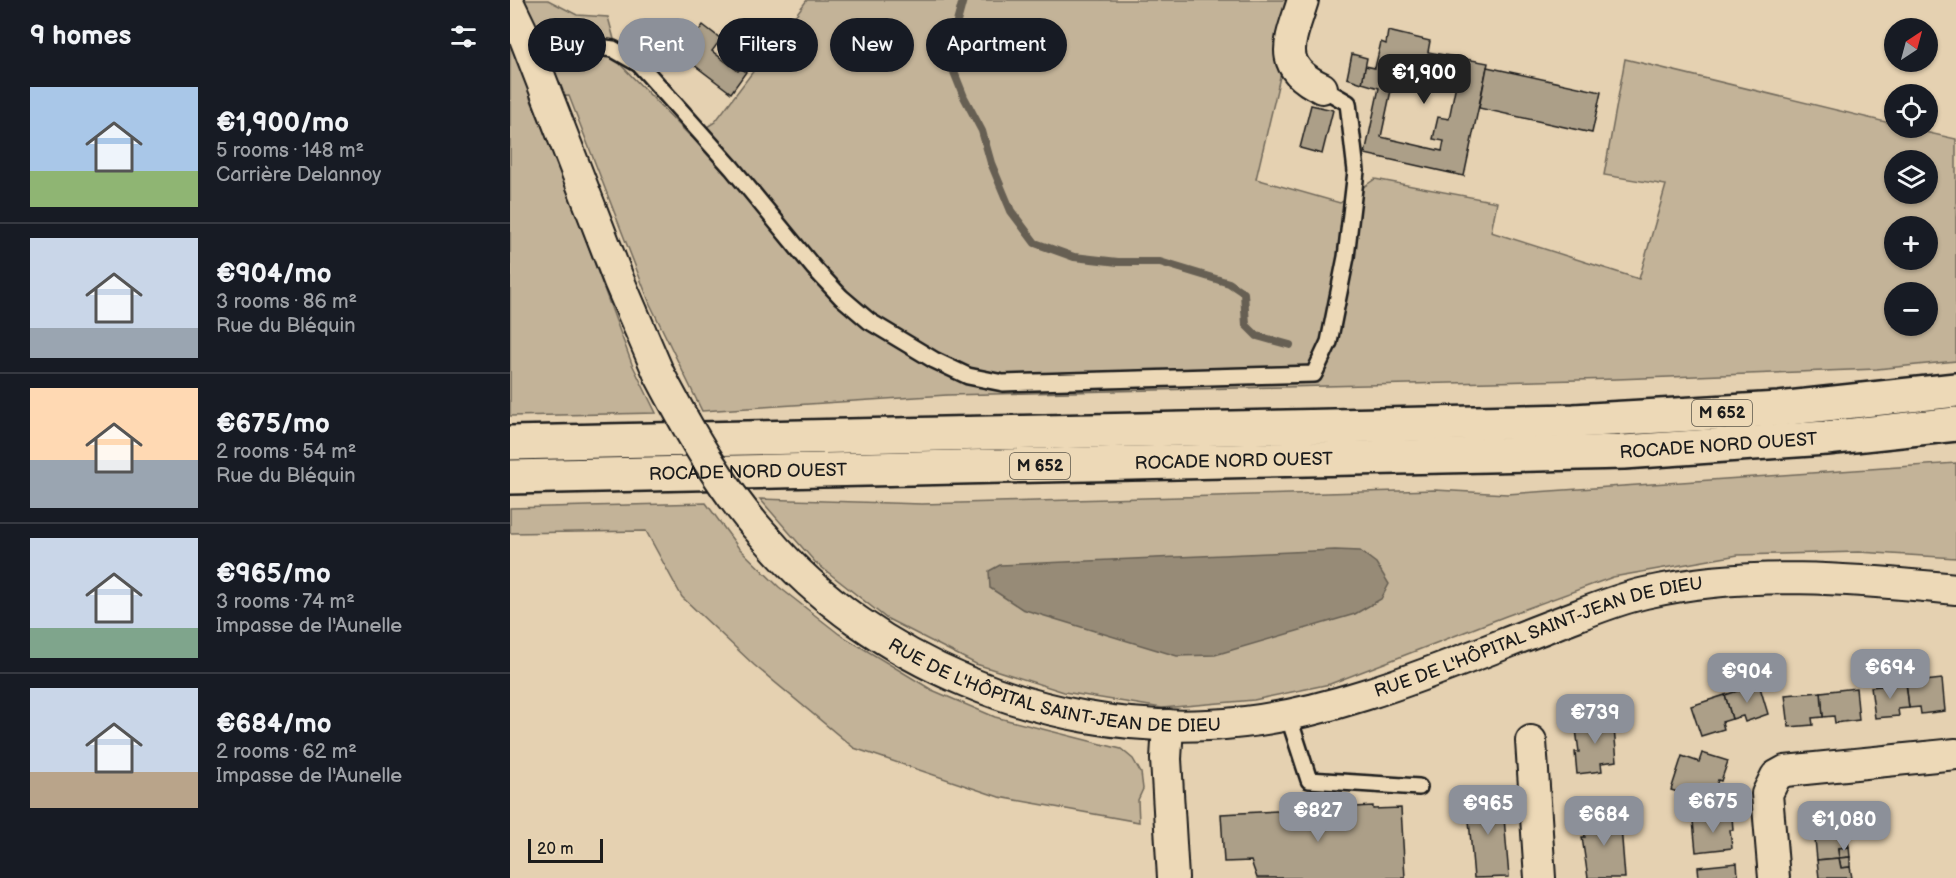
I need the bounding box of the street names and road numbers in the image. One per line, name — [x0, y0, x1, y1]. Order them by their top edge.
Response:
road number: M 652 — [1692, 400, 1752, 426]
street label: ROCADE NORD OUEST — [1619, 428, 1818, 463]
street label: ROCADE NORD OUEST — [1134, 448, 1333, 473]
road number: M 652 — [1010, 453, 1070, 479]
street label: ROCADE NORD OUEST — [649, 459, 847, 484]
street label: RUE DE L'HÔPITAL SAINT-JEAN DE DIEU — [1372, 572, 1704, 702]
street label: RUE DE L'HÔPITAL SAINT-JEAN DE DIEU — [885, 634, 1221, 736]

